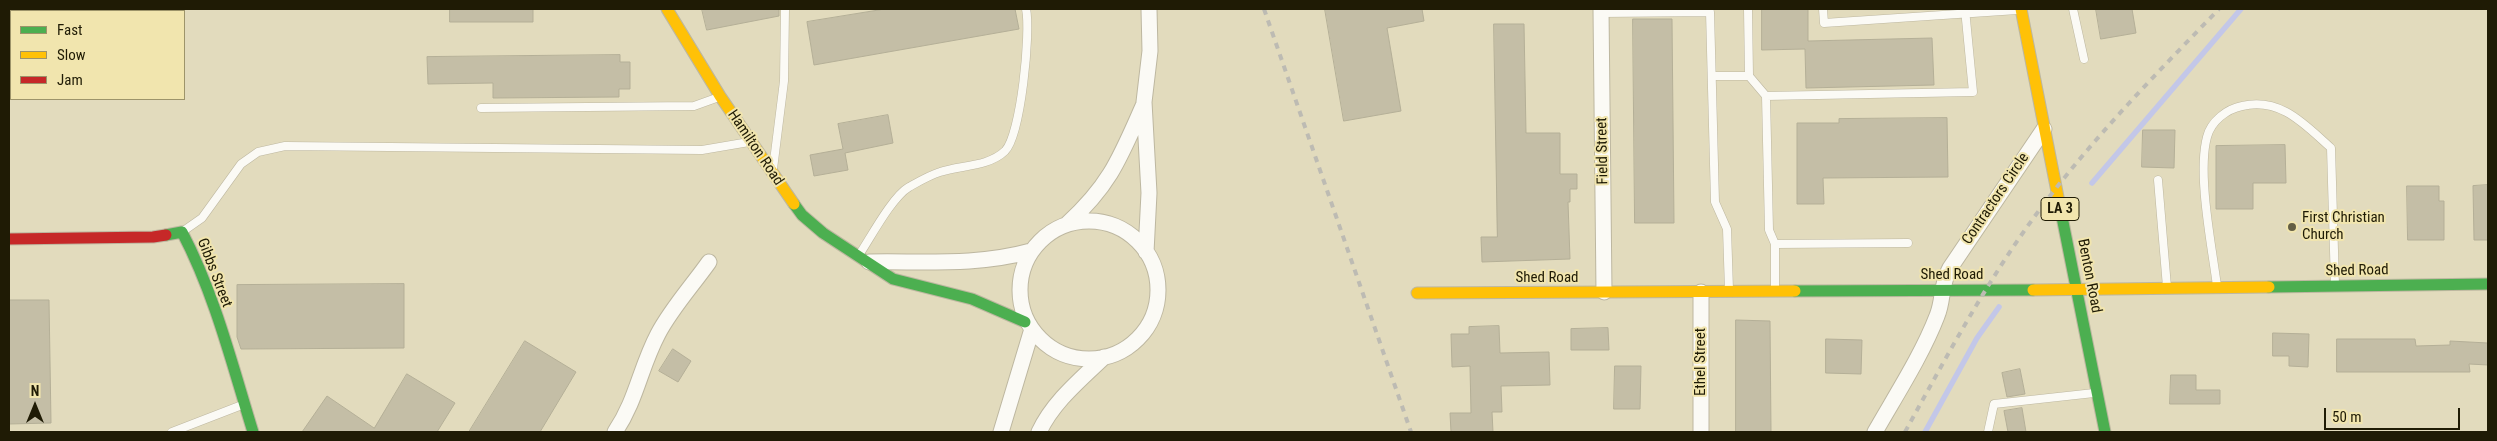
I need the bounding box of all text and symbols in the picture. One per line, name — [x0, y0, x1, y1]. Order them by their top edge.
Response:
legend — [10, 10, 185, 100]
text: Fast — [57, 21, 82, 39]
text: Slow — [57, 46, 86, 64]
text: Jam — [57, 71, 83, 89]
street label: Hamilton Road — [723, 107, 787, 189]
street label: Field Street — [1593, 117, 1613, 185]
street label: Contractors Circle — [1959, 150, 2033, 248]
road number: LA 3 — [2041, 198, 2079, 220]
place label: First Christian Church — [2302, 209, 2385, 244]
marker: First Christian Church — [2286, 221, 2298, 233]
street label: Gibbs Street — [193, 236, 235, 310]
street label: Benton Road — [2073, 237, 2105, 315]
street label: Shed Road — [2325, 261, 2389, 281]
street label: Shed Road — [1920, 266, 1984, 284]
street label: Shed Road — [1515, 269, 1579, 287]
street label: Ethel Street — [1692, 328, 1710, 396]
north arrow — [10, 381, 60, 431]
text: N — [31, 383, 39, 399]
scale bar — [2327, 398, 2463, 430]
text: 50 m — [2332, 408, 2362, 426]

